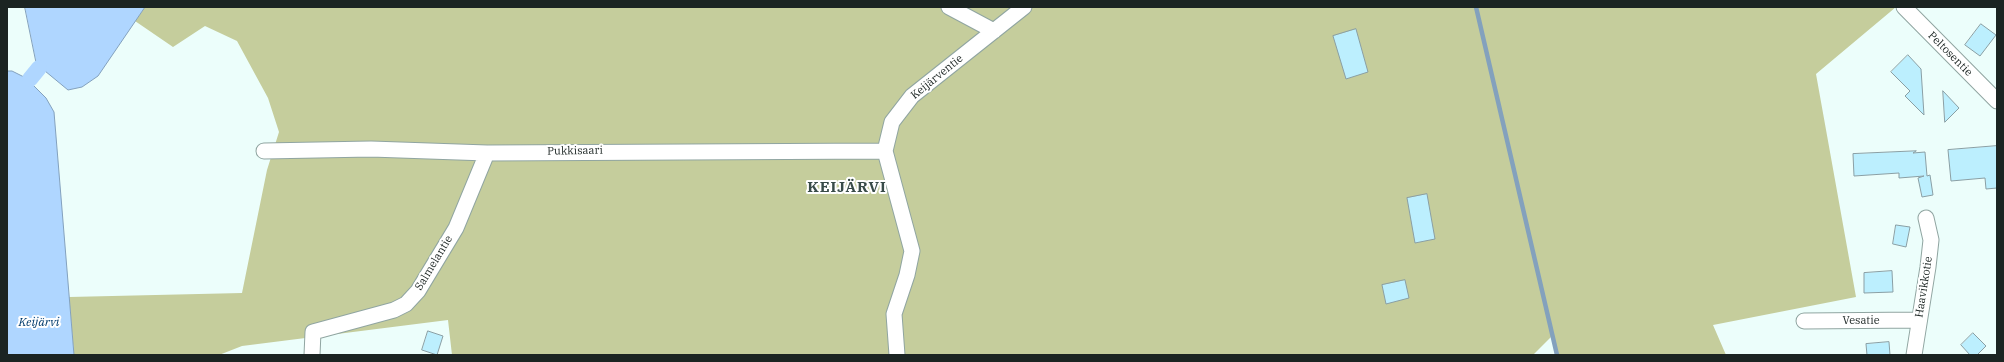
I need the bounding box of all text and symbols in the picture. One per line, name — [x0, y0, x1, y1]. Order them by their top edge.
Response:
street label: Peltosentie — [1925, 29, 1975, 79]
street label: Keijärventie — [908, 52, 966, 102]
street label: Pukkisaari — [547, 144, 603, 158]
district label: KEIJÄRVI — [807, 179, 887, 197]
street label: Salmelantie — [412, 233, 456, 293]
street label: Haavikkotie — [1913, 255, 1935, 319]
street label: Vesatie — [1842, 314, 1880, 328]
water label: Keijärvi — [19, 316, 59, 330]

